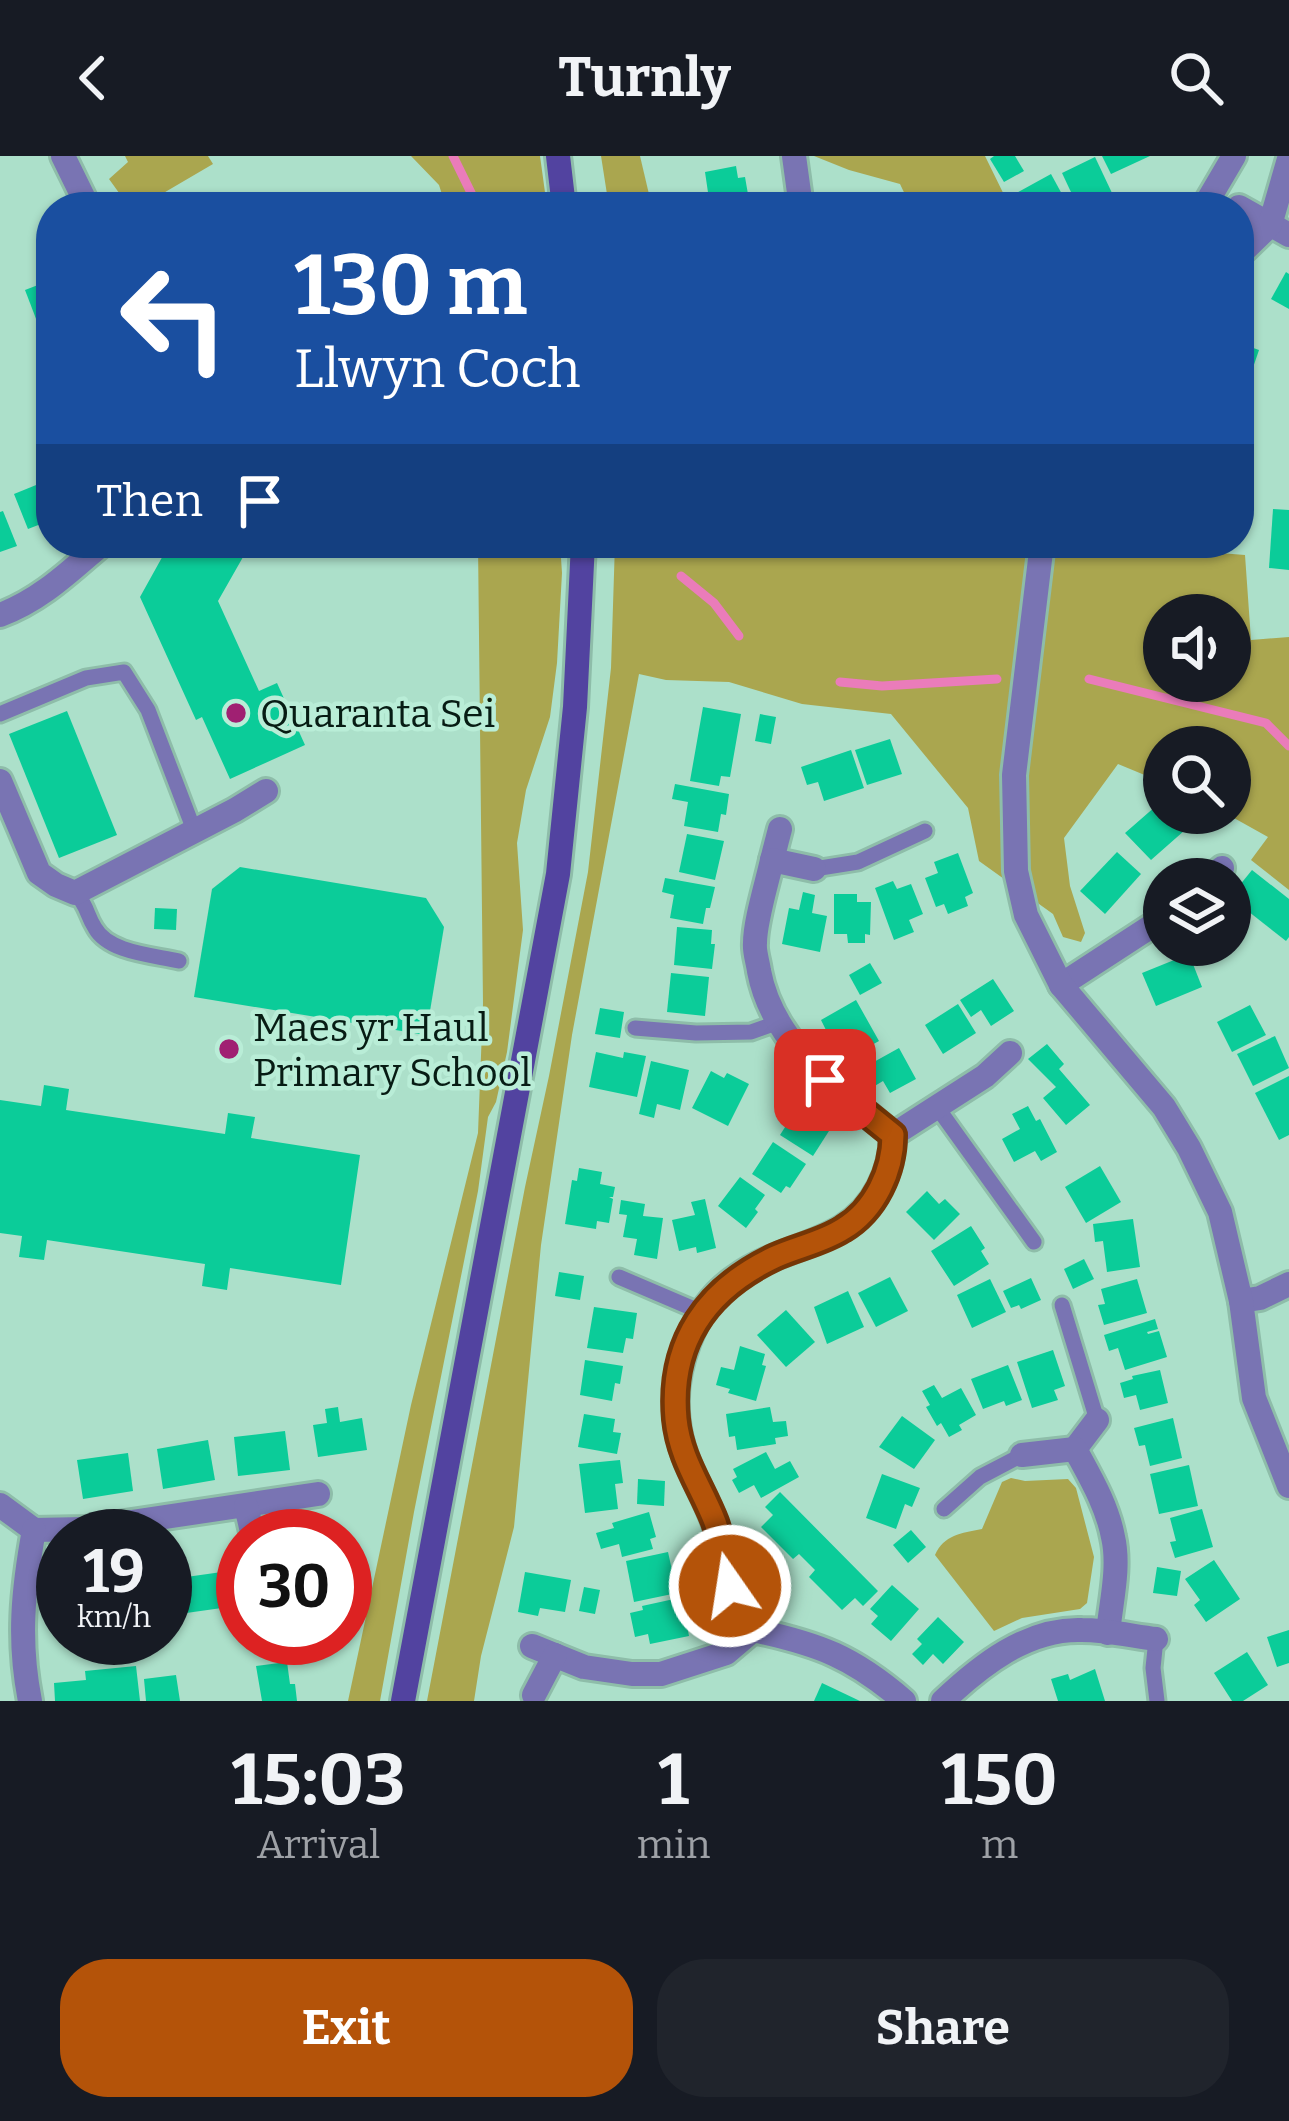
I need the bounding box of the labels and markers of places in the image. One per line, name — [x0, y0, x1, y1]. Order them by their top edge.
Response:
place label: Quaranta Sei — [260, 691, 495, 737]
marker: Quaranta Sei — [223, 700, 249, 726]
place label: Maes yr Haul Primary School — [253, 1005, 531, 1096]
pin — [774, 1029, 876, 1131]
marker: Maes yr Haul Primary School — [216, 1036, 242, 1062]

